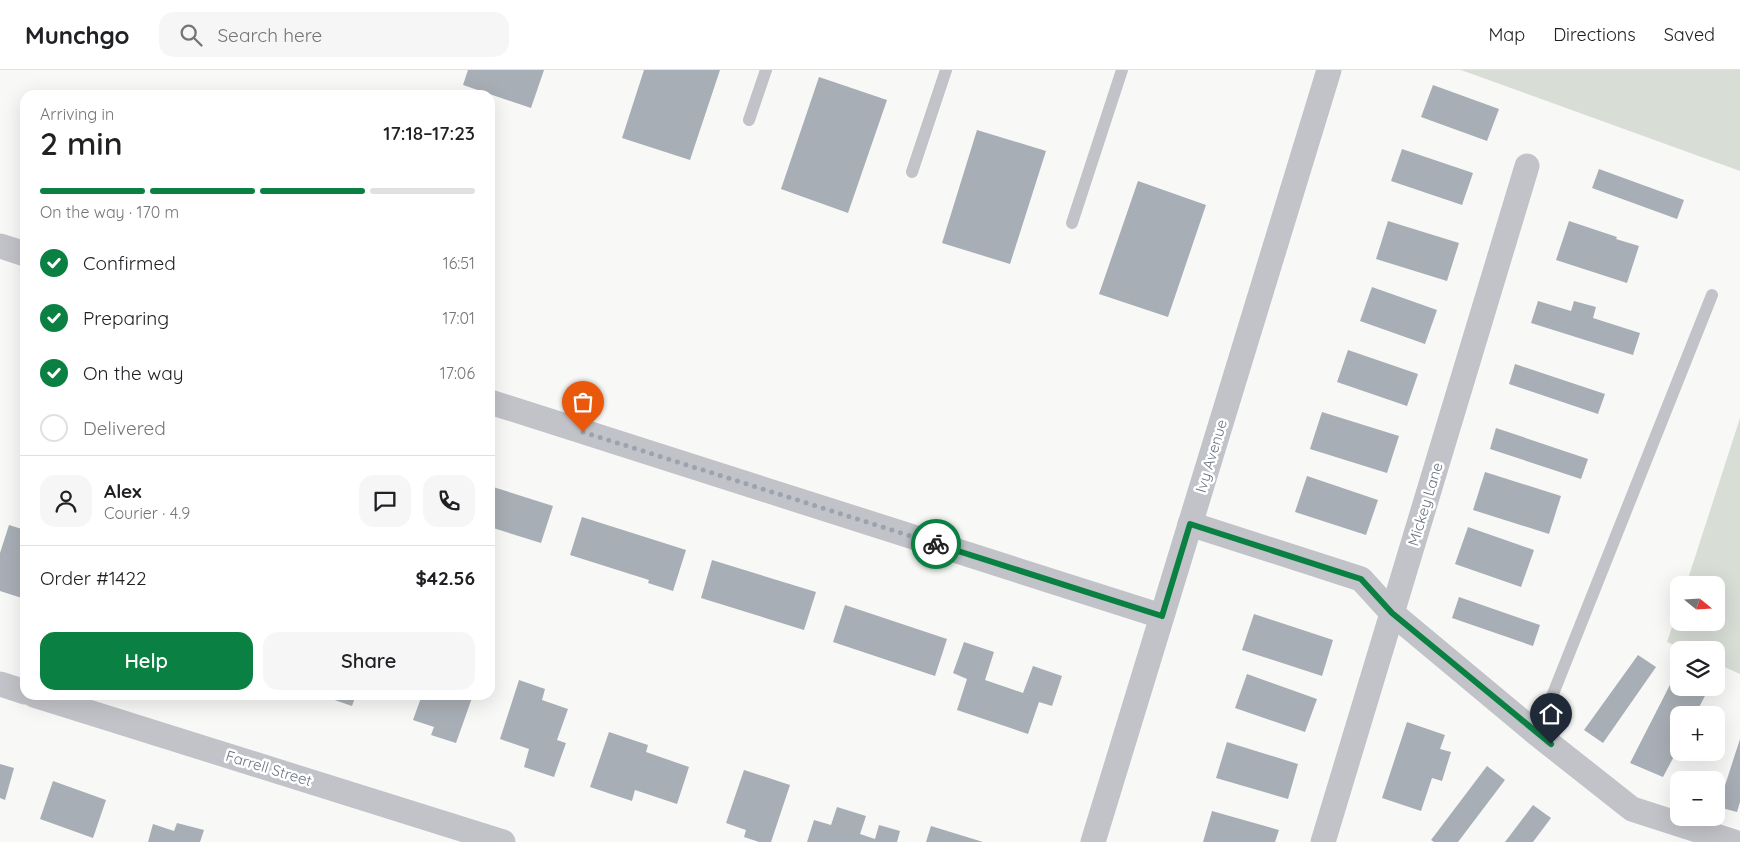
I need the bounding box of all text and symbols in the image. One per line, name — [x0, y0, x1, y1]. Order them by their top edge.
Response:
search box — [159, 12, 509, 57]
text: Munchgo — [25, 20, 129, 50]
icon: search — [177, 21, 205, 49]
text: Search here — [217, 23, 322, 47]
text: Map — [1488, 23, 1525, 46]
text: Directions — [1553, 23, 1636, 46]
text: Saved — [1664, 23, 1715, 46]
text: Arriving in — [40, 104, 114, 124]
text: 17:18–17:23 — [383, 121, 475, 145]
text: 2 min — [40, 123, 123, 163]
text: On the way · 170 m — [40, 202, 179, 222]
icon: check — [40, 249, 68, 277]
text: Confirmed — [83, 251, 176, 275]
text: 16:51 — [443, 253, 475, 273]
icon: check — [40, 304, 68, 332]
text: Preparing — [83, 306, 169, 330]
text: 17:01 — [442, 308, 475, 328]
icon: check — [40, 359, 68, 387]
text: On the way — [83, 361, 184, 385]
text: 17:06 — [440, 363, 475, 383]
pin — [562, 381, 604, 432]
icon: bag — [569, 388, 597, 416]
text: Delivered — [83, 416, 166, 440]
street label: Ivy Avenue — [1191, 417, 1231, 495]
street label: Mickey Lane — [1403, 460, 1447, 548]
button: person — [40, 475, 92, 527]
button: chat — [359, 475, 411, 527]
button: phone — [423, 475, 475, 527]
text: Alex — [104, 479, 142, 503]
text: Courier · 4.9 — [104, 503, 190, 523]
courier — [911, 519, 961, 569]
icon: bike — [922, 530, 950, 558]
text: Order #1422 — [40, 566, 146, 590]
text: $42.56 — [415, 566, 475, 590]
north arrow — [1670, 576, 1725, 631]
map controls — [1670, 576, 1725, 826]
button: Help — [40, 632, 253, 690]
button: Share — [263, 632, 475, 690]
button: layers — [1670, 641, 1725, 696]
pin — [1530, 693, 1572, 744]
icon: home — [1537, 700, 1565, 728]
button: + — [1670, 706, 1725, 761]
street label: Farrell Street — [224, 746, 314, 790]
button: − — [1670, 771, 1725, 826]

